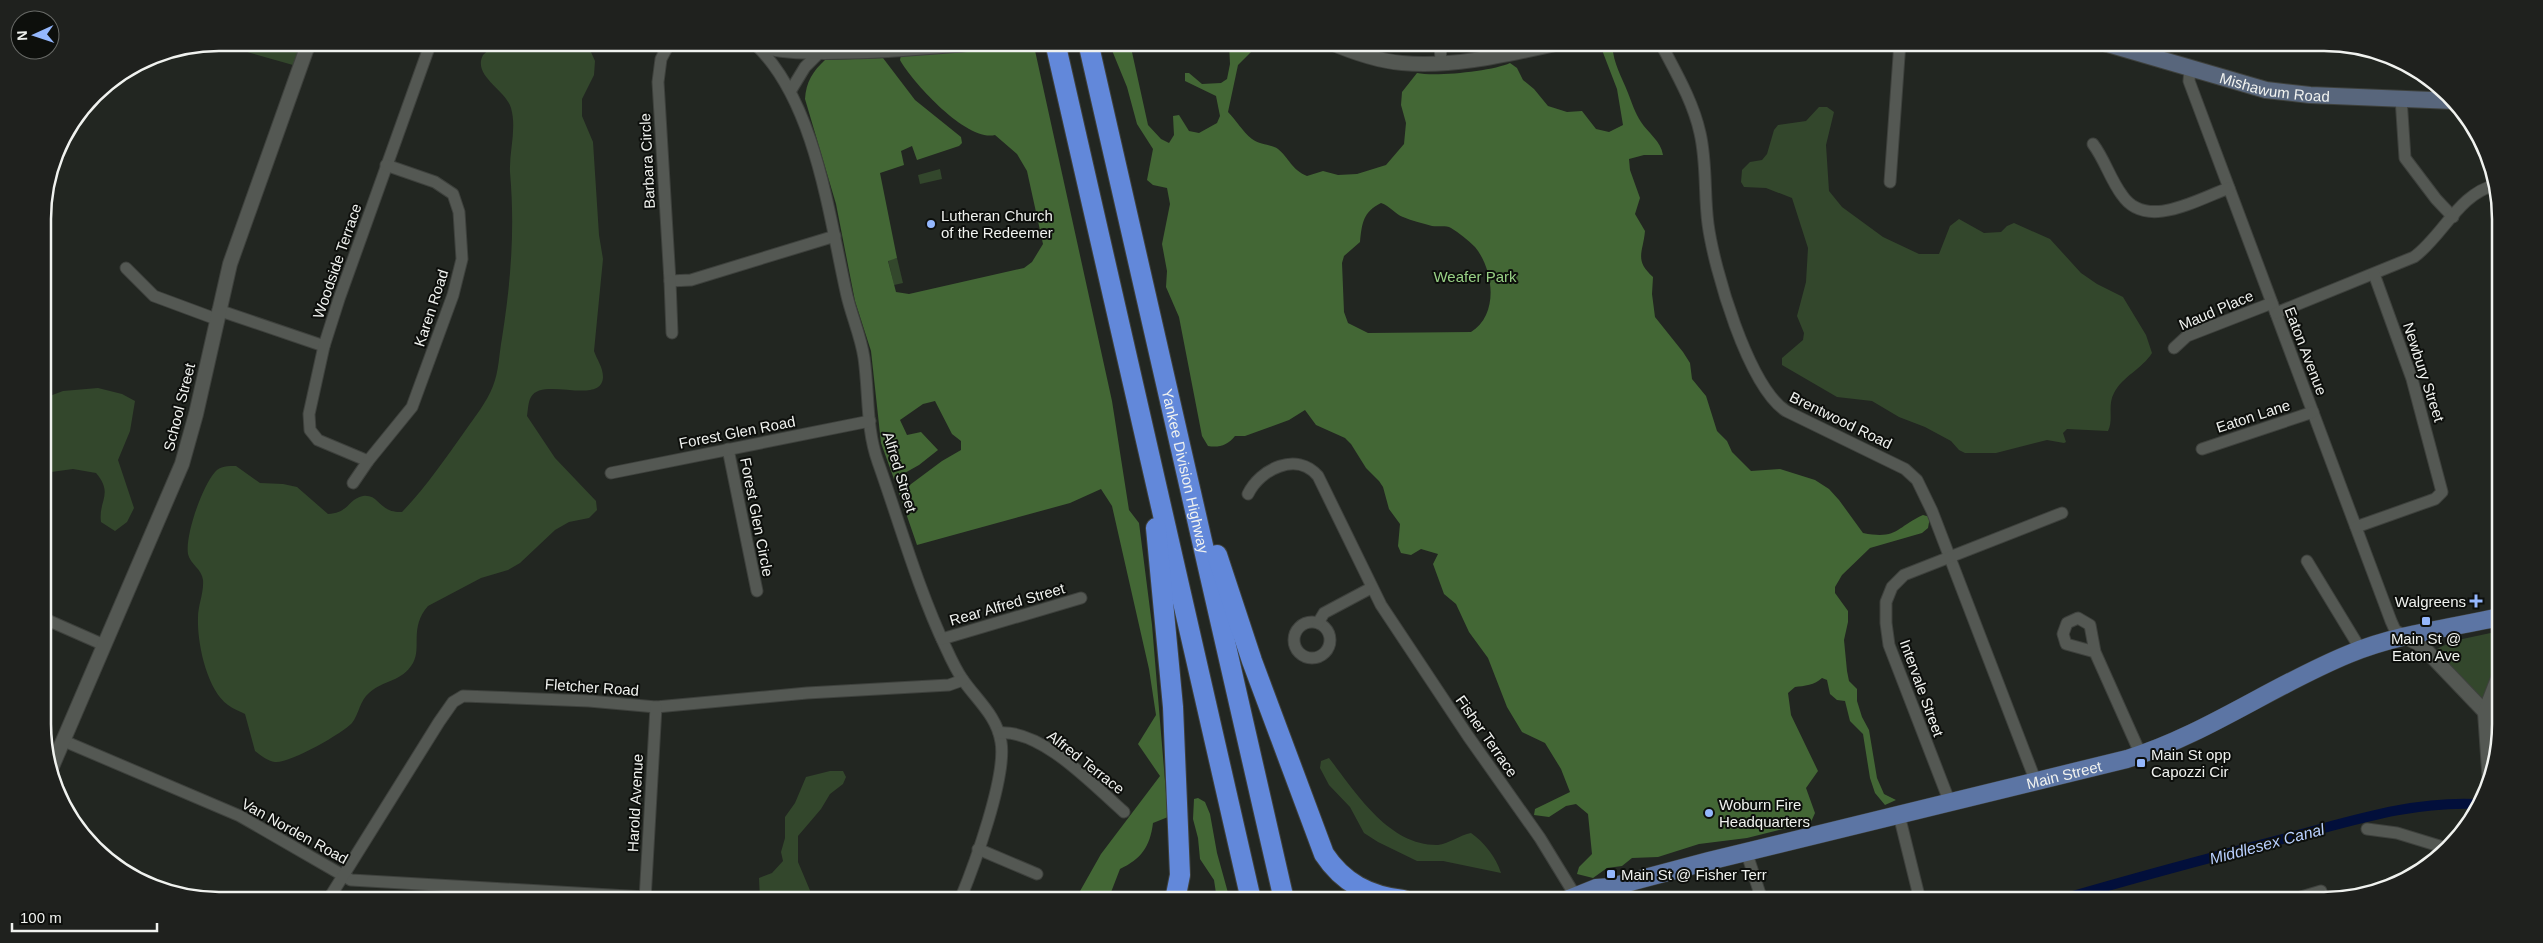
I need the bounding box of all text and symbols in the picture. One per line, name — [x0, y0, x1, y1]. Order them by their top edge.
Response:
north arrow — [10, 10, 60, 60]
text: N — [14, 30, 30, 41]
street label: Mishawum Road — [2218, 69, 2330, 104]
street label: Barbara Circle — [636, 113, 658, 209]
street label: Woodside Terrace — [309, 201, 365, 321]
place label: Lutheran Church of the Redeemer — [941, 207, 1053, 241]
marker: Lutheran Church of the Redeemer — [925, 218, 937, 230]
street label: Karen Road — [411, 267, 451, 349]
park label: Weafer Park — [1433, 268, 1517, 285]
street label: Maud Place — [2176, 287, 2256, 333]
street label: Eaton Avenue — [2281, 304, 2331, 398]
street label: Newbury Street — [2400, 320, 2448, 425]
street label: School Street — [160, 360, 198, 453]
street label: Yankee Division Highway — [1159, 387, 1213, 555]
street label: Brentwood Road — [1787, 388, 1895, 452]
street label: Eaton Lane — [2214, 396, 2292, 436]
street label: Forest Glen Road — [677, 412, 797, 452]
street label: Alfred Street — [880, 430, 921, 515]
street label: Forest Glen Circle — [737, 456, 777, 578]
street label: Rear Alfred Street — [947, 579, 1067, 629]
place label: Walgreens — [2395, 593, 2466, 610]
marker: Walgreens — [2470, 595, 2482, 607]
marker: Main St @ Eaton Ave — [2420, 615, 2432, 627]
place label: Main St @ Eaton Ave — [2391, 630, 2461, 664]
street label: Intervale Street — [1897, 637, 1948, 739]
street label: Fletcher Road — [544, 675, 640, 699]
street label: Fisher Terrace — [1453, 692, 1521, 780]
street label: Alfred Terrace — [1044, 727, 1128, 797]
place label: Main St opp Capozzi Cir — [2151, 746, 2231, 780]
street label: Harold Avenue — [624, 754, 646, 852]
street label: Main Street — [2025, 757, 2104, 792]
marker: Main St opp Capozzi Cir — [2135, 757, 2147, 769]
street label: Van Norden Road — [239, 795, 351, 867]
place label: Woburn Fire Headquarters — [1719, 796, 1810, 830]
marker: Woburn Fire Headquarters — [1703, 807, 1715, 819]
water label: Middlesex Canal — [2208, 820, 2327, 868]
place label: Main St @ Fisher Terr — [1621, 866, 1767, 883]
marker: Main St @ Fisher Terr — [1605, 868, 1617, 880]
scale bar — [12, 900, 158, 932]
text: 100 m — [20, 909, 62, 926]

